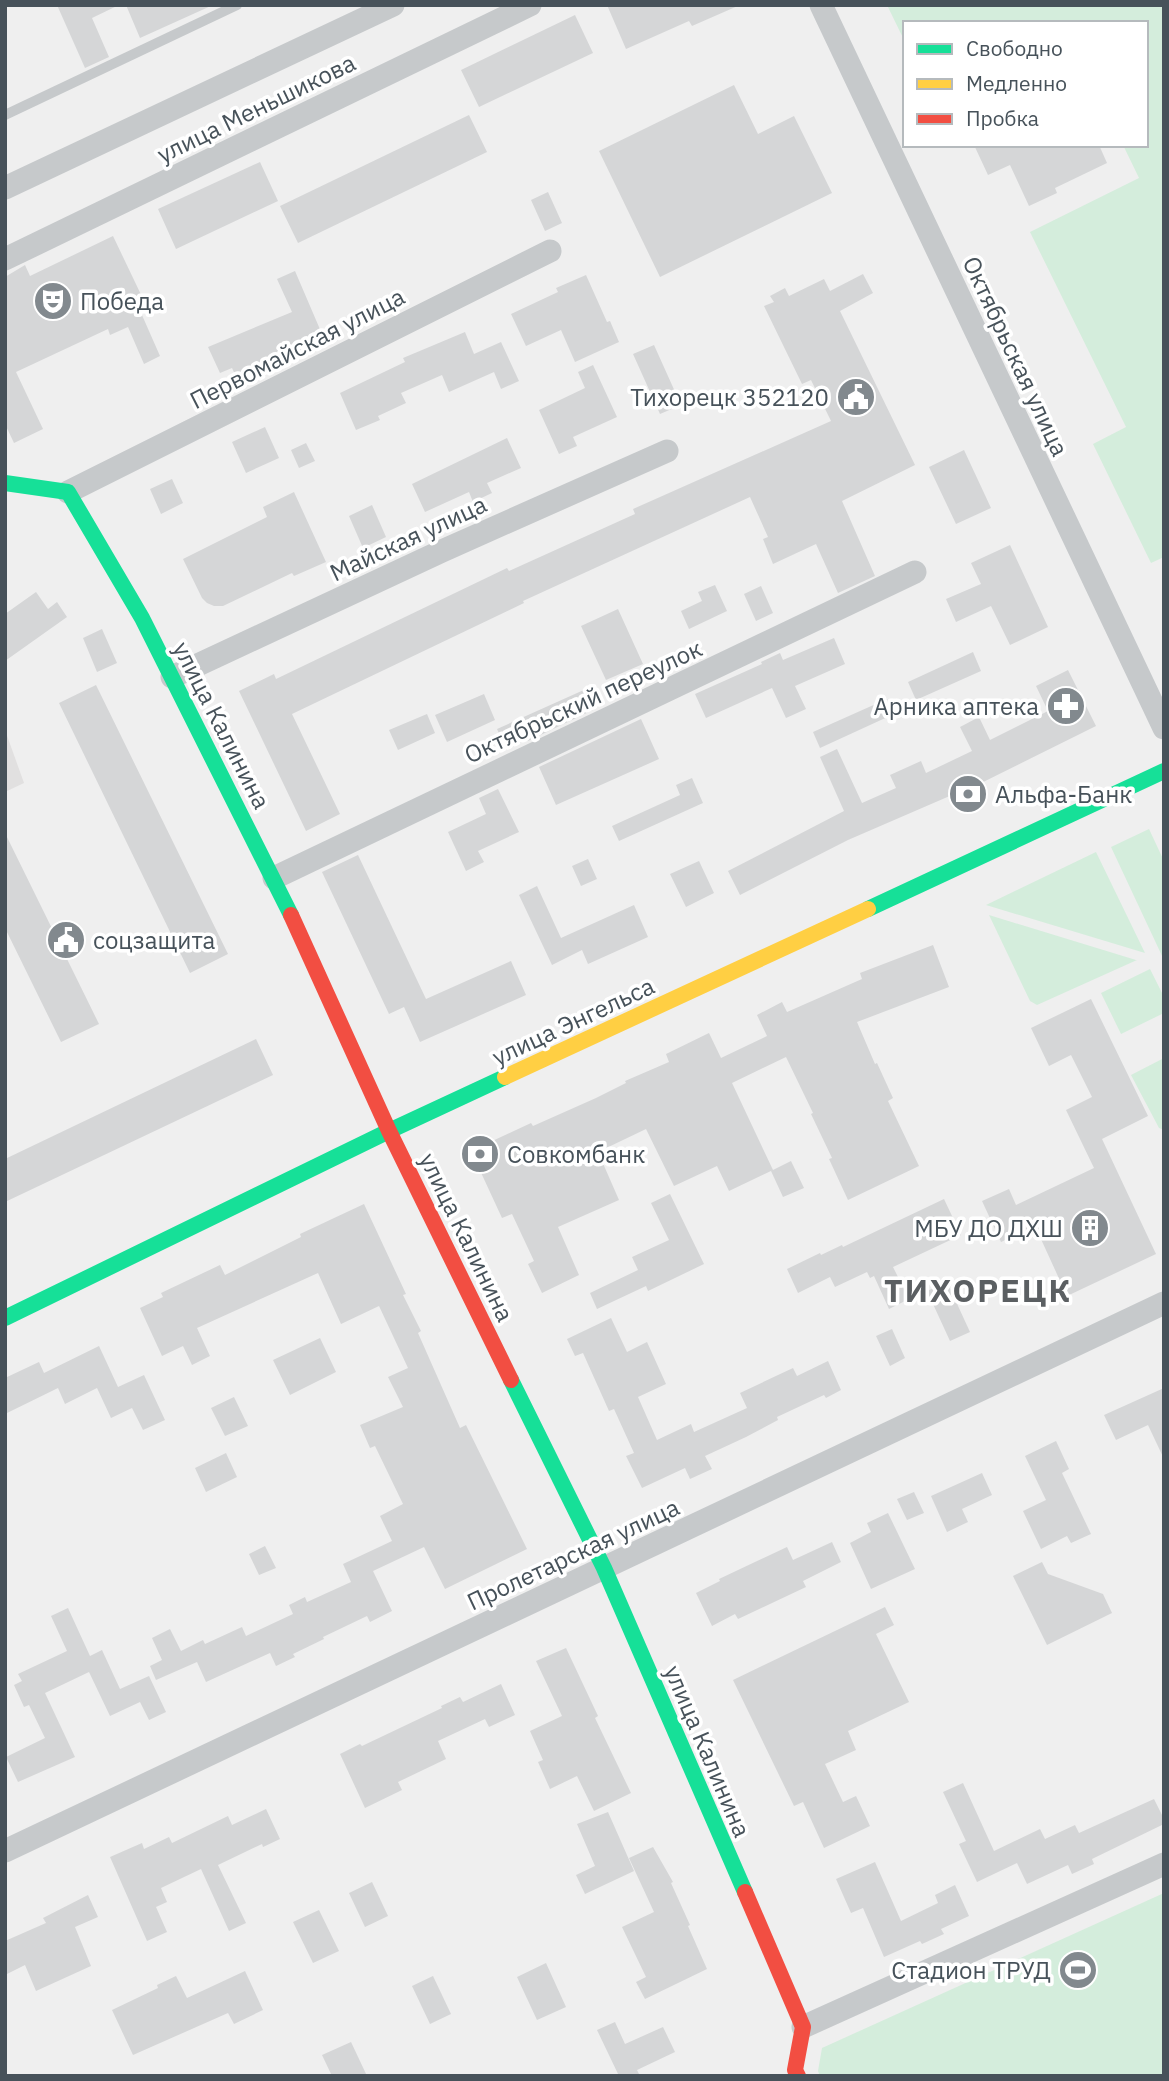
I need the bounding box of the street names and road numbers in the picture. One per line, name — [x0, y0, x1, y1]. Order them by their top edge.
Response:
street label: улица Меньшикова — [151, 46, 361, 170]
street label: Октябрьская улица — [956, 251, 1076, 461]
street label: Первомайская улица — [184, 280, 410, 416]
street label: Майская улица — [325, 488, 492, 588]
street label: Октябрьский переулок — [459, 632, 707, 770]
street label: улица Калинина — [166, 636, 278, 814]
street label: улица Энгельса — [487, 969, 659, 1073]
street label: улица Калинина — [412, 1147, 522, 1327]
street label: Пролетарская улица — [462, 1491, 685, 1617]
street label: улица Калинина — [657, 1660, 759, 1842]

